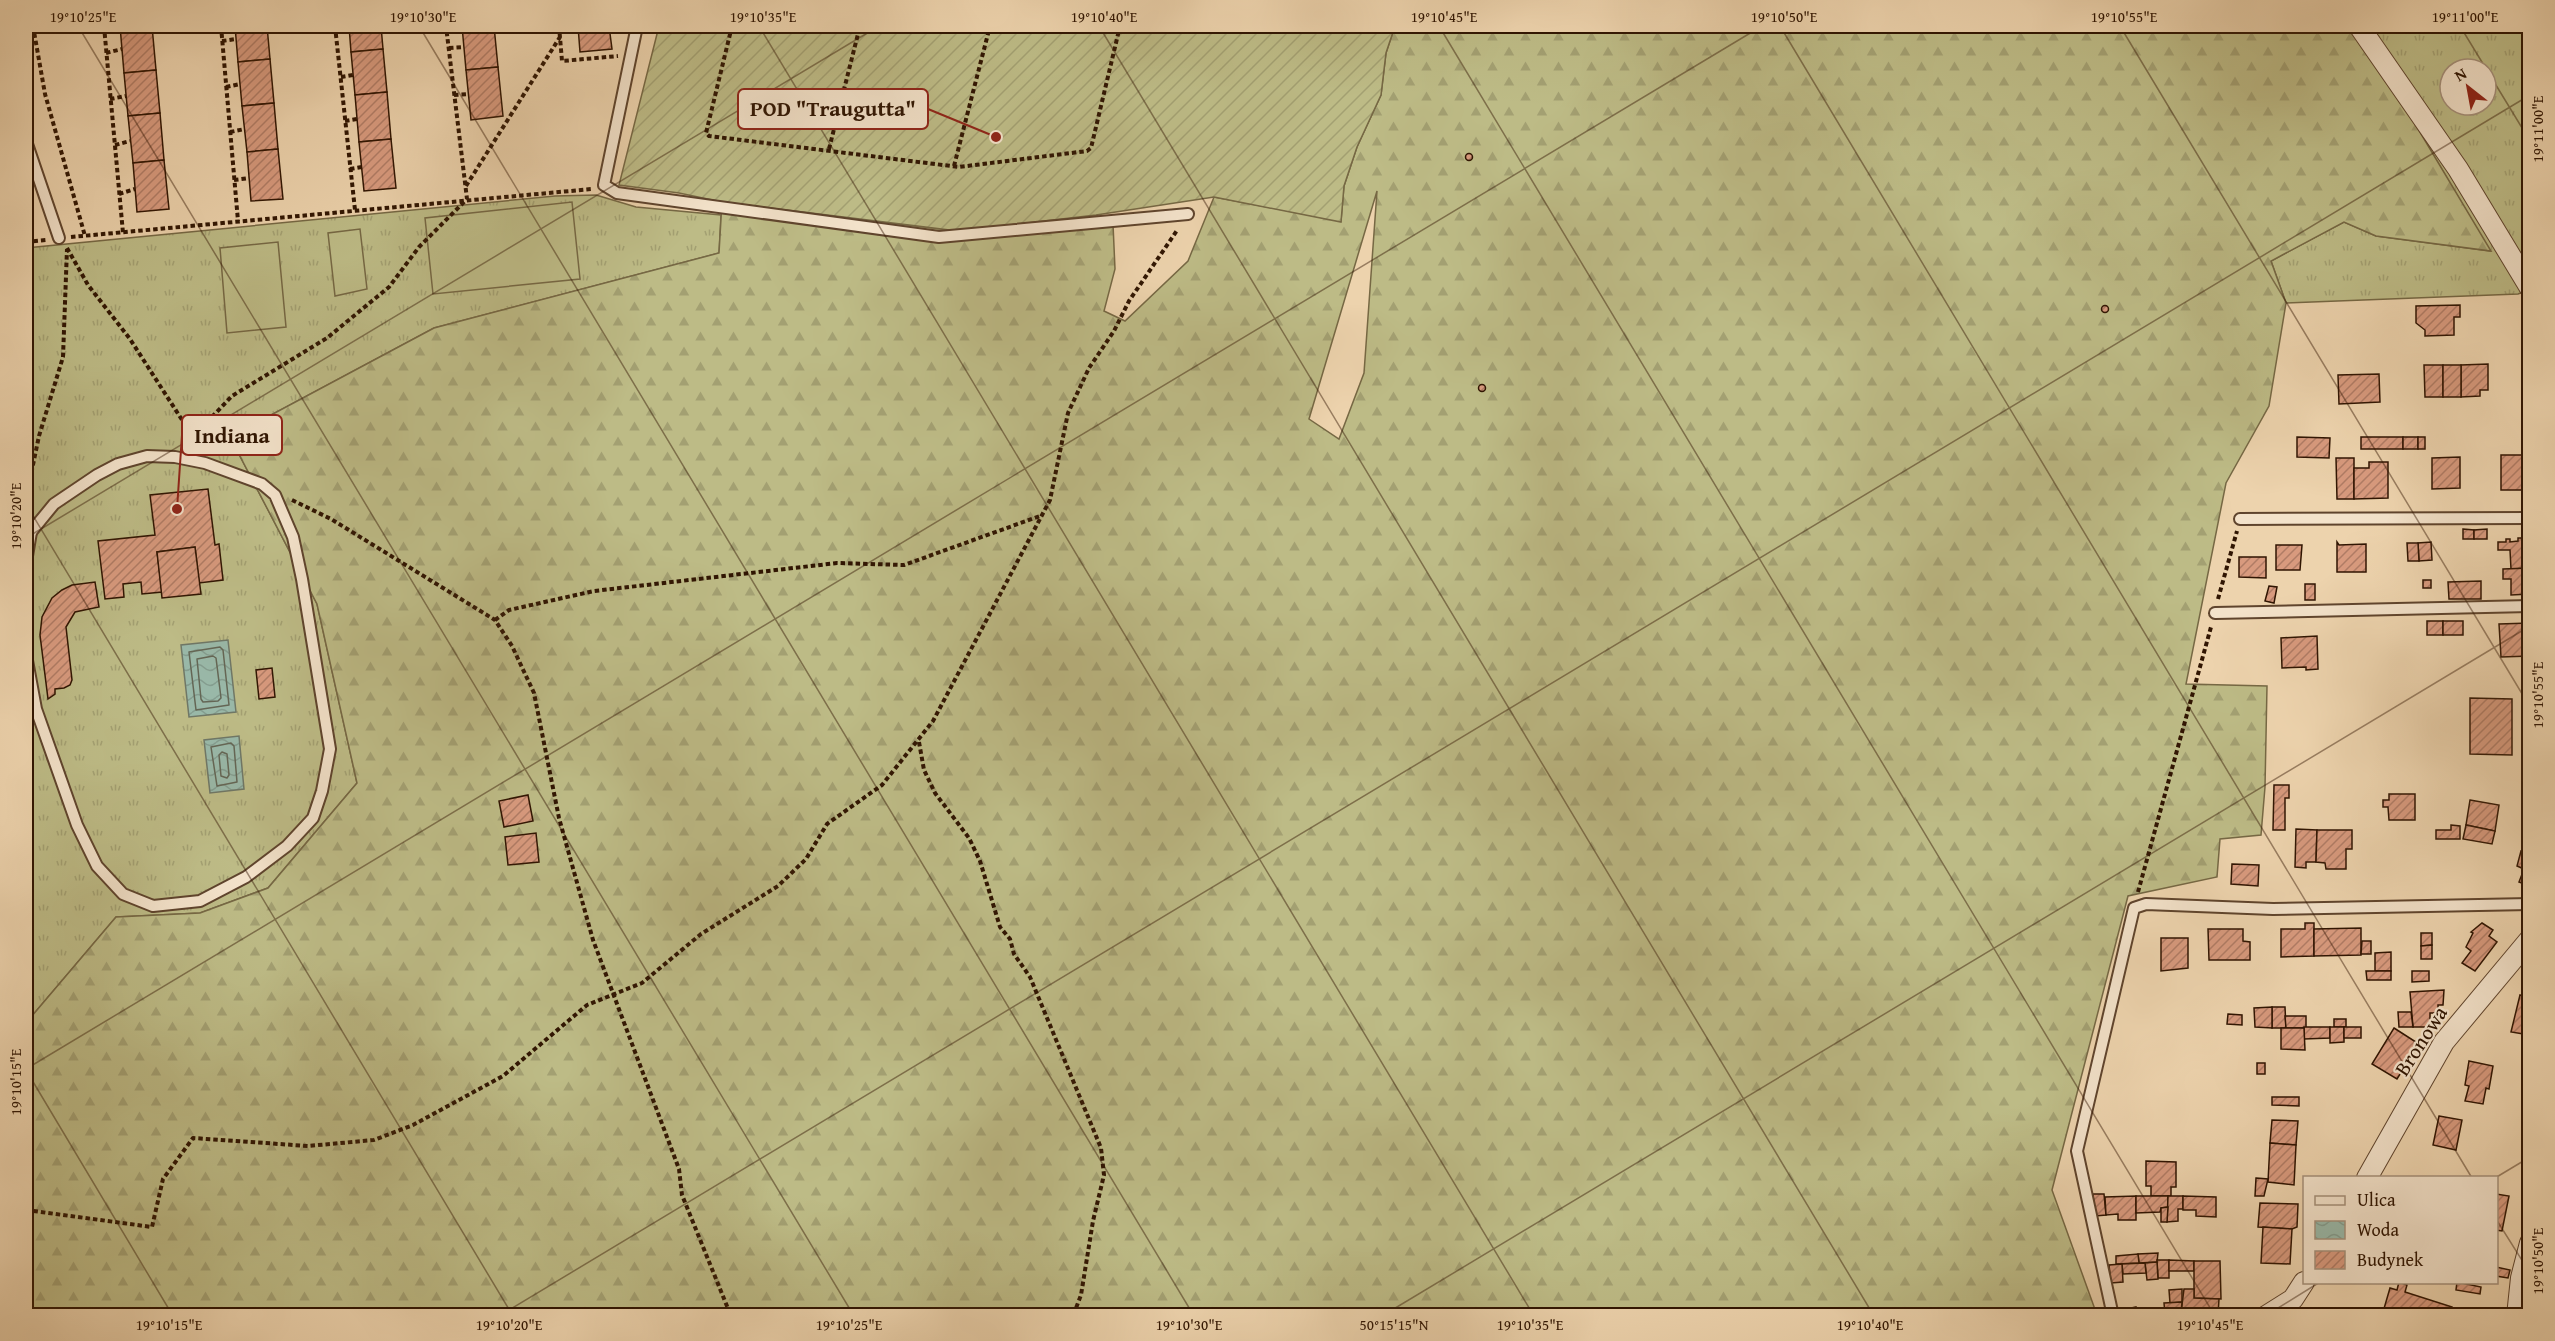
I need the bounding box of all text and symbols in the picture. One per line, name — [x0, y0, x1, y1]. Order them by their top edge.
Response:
text: 19°10'25"E — [50, 6, 117, 27]
text: 19°10'30"E — [390, 6, 457, 27]
text: 19°10'35"E — [730, 6, 797, 27]
text: 19°10'40"E — [1071, 6, 1138, 27]
text: 19°10'45"E — [1411, 6, 1478, 27]
text: 19°10'50"E — [1751, 6, 1818, 27]
text: 19°10'55"E — [2091, 6, 2158, 27]
text: 19°11'00"E — [2432, 6, 2499, 27]
north arrow — [2438, 57, 2498, 117]
text: N — [2450, 61, 2471, 87]
callout: POD "Traugutta" — [738, 89, 928, 129]
text: POD "Traugutta" — [750, 92, 916, 124]
text: 19°11'00"E — [2527, 95, 2548, 162]
callout: Indiana — [182, 415, 282, 455]
text: Indiana — [194, 419, 270, 451]
text: 19°10'20"E — [5, 482, 26, 549]
text: 19°10'55"E — [2527, 661, 2548, 728]
street label: Bronowa — [2386, 1000, 2455, 1082]
text: 19°10'15"E — [5, 1048, 26, 1115]
legend — [2303, 1176, 2498, 1284]
text: Ulica — [2357, 1186, 2396, 1213]
text: Woda — [2357, 1216, 2399, 1243]
text: 19°10'50"E — [2527, 1227, 2548, 1294]
text: Budynek — [2357, 1246, 2424, 1273]
text: 19°10'15"E — [136, 1314, 203, 1335]
text: 19°10'20"E — [476, 1314, 543, 1335]
text: 19°10'25"E — [816, 1314, 883, 1335]
text: 19°10'30"E — [1156, 1314, 1223, 1335]
text: 50°15'15"N — [1360, 1314, 1429, 1335]
text: 19°10'35"E — [1497, 1314, 1564, 1335]
text: 19°10'40"E — [1837, 1314, 1904, 1335]
text: 19°10'45"E — [2177, 1314, 2244, 1335]

